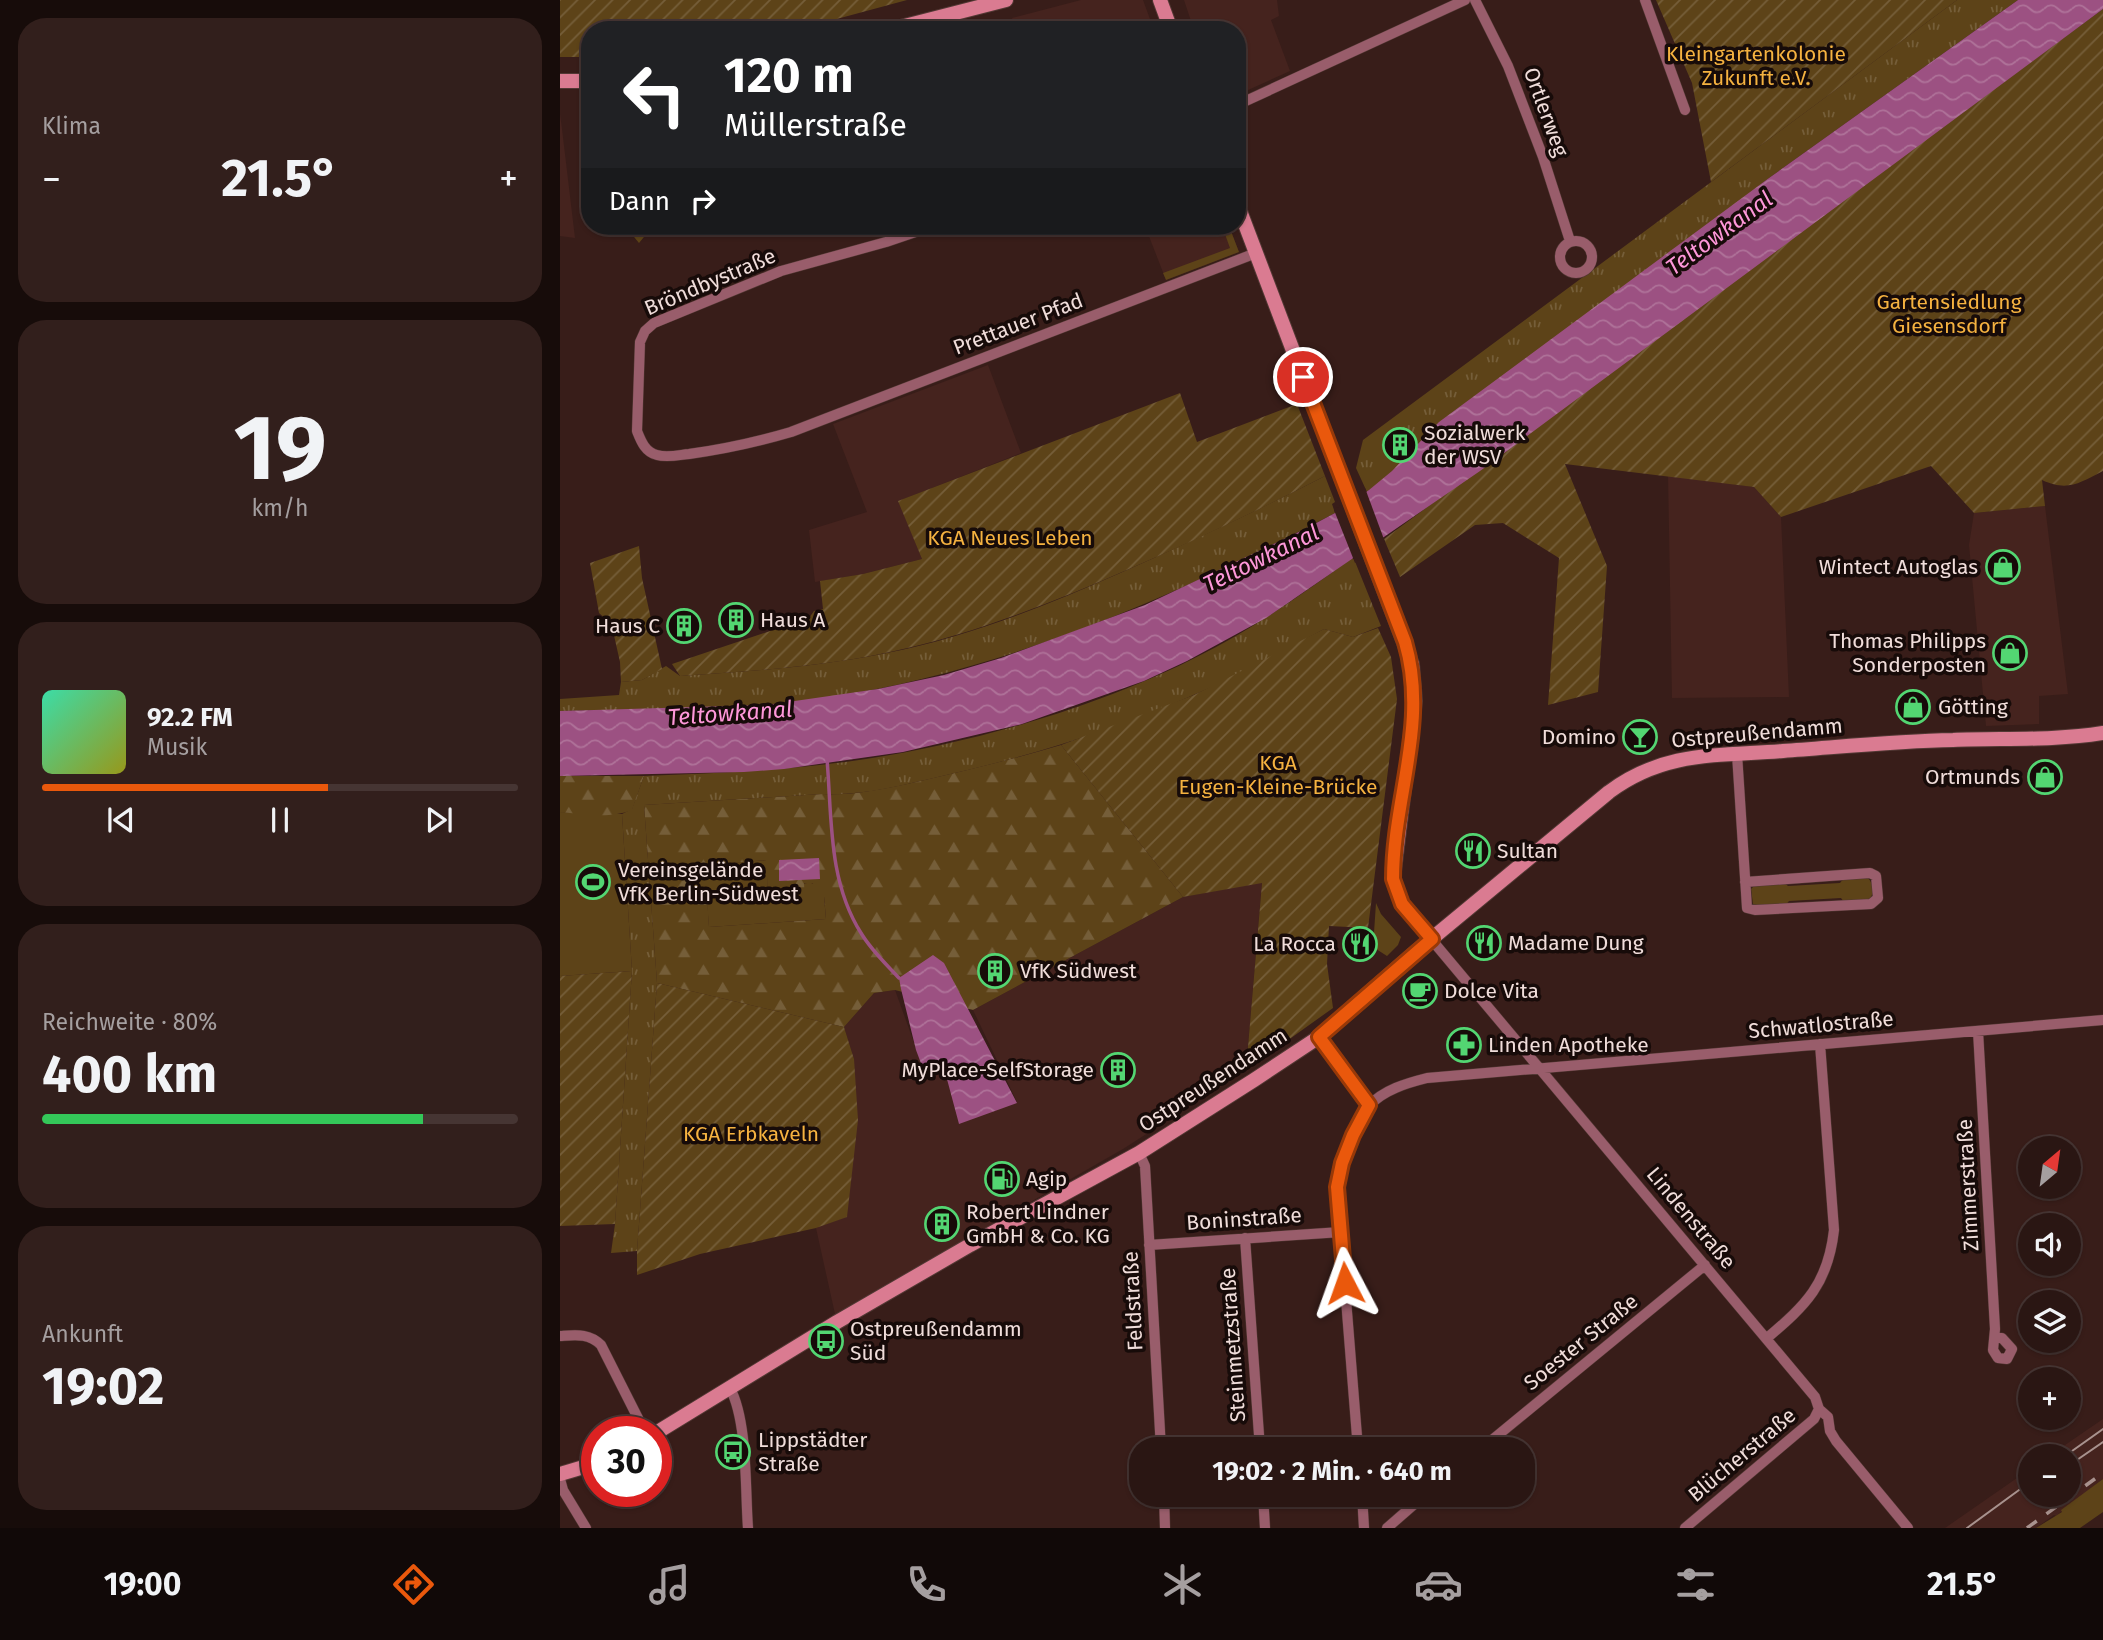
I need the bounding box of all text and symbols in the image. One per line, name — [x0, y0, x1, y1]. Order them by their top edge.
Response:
park label: Kleingartenkolonie Zukunft e.V. — [1666, 41, 1846, 91]
text: 120 m — [724, 46, 854, 105]
icon: left — [609, 49, 700, 140]
street label: Ortlerweg — [1518, 64, 1574, 160]
text: Müllerstraße — [724, 106, 907, 144]
text: Klima — [42, 112, 101, 140]
text: 21.5° — [221, 147, 339, 210]
text: − — [42, 156, 61, 202]
text: + — [499, 156, 518, 202]
icon: right — [684, 182, 722, 220]
water label: Teltowkanal — [1660, 185, 1778, 281]
text: Dann — [609, 186, 670, 217]
street label: Bröndbystraße — [640, 243, 780, 321]
street label: Prettauer Pfad — [949, 287, 1087, 361]
park label: Gartensiedlung Giesensdorf — [1876, 289, 2022, 339]
pin — [1273, 347, 1333, 407]
icon: arrive — [1284, 358, 1322, 396]
text: 19 — [233, 394, 327, 503]
place label: Sozialwerk der WSV — [1424, 420, 1526, 470]
building icon: Sozialwerk der WSV — [1381, 426, 1419, 464]
text: km/h — [252, 494, 308, 522]
water label: Teltowkanal — [1199, 518, 1323, 598]
park label: KGA Neues Leben — [927, 525, 1093, 551]
shop icon: Wintect Autoglas — [1984, 548, 2022, 586]
place label: Wintect Autoglas — [1819, 554, 1978, 580]
building icon: Haus A — [717, 601, 755, 639]
building icon: Haus C — [665, 607, 703, 645]
place label: Haus A — [760, 607, 825, 633]
place label: Haus C — [595, 613, 660, 639]
place label: Thomas Philipps Sonderposten — [1829, 628, 1986, 678]
shop icon: Thomas Philipps Sonderposten — [1991, 634, 2029, 672]
shop icon: Götting — [1894, 688, 1932, 726]
place label: Götting — [1938, 694, 2008, 720]
water label: Teltowkanal — [667, 695, 793, 731]
text: 92.2 FM — [147, 702, 233, 733]
street label: Ostpreußendamm — [1670, 713, 1844, 753]
bar icon: Domino — [1621, 718, 1659, 756]
place label: Domino — [1542, 724, 1616, 750]
text: Musik — [147, 733, 207, 761]
park label: KGA Eugen-Kleine-Brücke — [1178, 750, 1378, 800]
shop icon: Ortmunds — [2026, 758, 2064, 796]
place label: Ortmunds — [1925, 764, 2020, 790]
icon: previous — [102, 801, 140, 839]
icon: pause — [261, 801, 299, 839]
icon: next — [420, 801, 458, 839]
restaurant icon: Sultan — [1454, 832, 1492, 870]
place label: Sultan — [1497, 838, 1558, 864]
place label: Vereinsgelände VfK Berlin-Südwest — [618, 857, 799, 907]
sports icon: Vereinsgelände VfK Berlin-Südwest — [574, 863, 612, 901]
restaurant icon: Madame Dung — [1465, 924, 1503, 962]
restaurant icon: La Rocca — [1341, 925, 1379, 963]
place label: Madame Dung — [1508, 930, 1644, 956]
place label: La Rocca — [1253, 931, 1336, 957]
building icon: VfK Südwest — [976, 952, 1014, 990]
place label: VfK Südwest — [1020, 958, 1137, 984]
cafe icon: Dolce Vita — [1401, 972, 1439, 1010]
place label: Dolce Vita — [1444, 978, 1539, 1004]
street label: Schwatlostraße — [1747, 1006, 1895, 1044]
text: Reichweite · 80% — [42, 1008, 217, 1036]
street label: Ostpreußendamm — [1134, 1022, 1292, 1138]
pharmacy icon: Linden Apotheke — [1445, 1026, 1483, 1064]
place label: Linden Apotheke — [1488, 1032, 1649, 1058]
text: 400 km — [42, 1043, 217, 1106]
building icon: MyPlace-SelfStorage — [1099, 1051, 1137, 1089]
place label: MyPlace-SelfStorage — [902, 1057, 1094, 1083]
street label: Zimmerstraße — [1952, 1118, 1984, 1252]
park label: KGA Erbkaveln — [683, 1121, 819, 1147]
north arrow — [2018, 1136, 2081, 1199]
map controls — [2018, 1136, 2081, 1507]
fuel station icon: Agip — [983, 1160, 1021, 1198]
street label: Lindenstraße — [1641, 1162, 1741, 1274]
place label: Agip — [1026, 1166, 1067, 1192]
place label: Robert Lindner GmbH & Co. KG — [966, 1199, 1110, 1249]
street label: Boninstraße — [1185, 1202, 1303, 1236]
building icon: Robert Lindner GmbH & Co. KG — [923, 1205, 961, 1243]
button: sound — [2018, 1213, 2081, 1276]
position arrow — [1308, 1246, 1382, 1320]
street label: Feldstraße — [1117, 1251, 1149, 1351]
street label: Steinmetzstraße — [1215, 1267, 1251, 1423]
street label: Soester Straße — [1519, 1288, 1643, 1396]
button: layers — [2018, 1290, 2081, 1353]
place label: Ostpreußendamm Süd — [850, 1316, 1022, 1366]
text: Ankunft — [42, 1320, 123, 1348]
bus stop icon: Ostpreußendamm Süd — [807, 1322, 845, 1360]
text: 19:02 — [42, 1355, 164, 1418]
button: + — [2018, 1367, 2081, 1430]
street label: Blücherstraße — [1683, 1402, 1801, 1508]
speed limit sign: 30 — [581, 1416, 672, 1507]
place label: Lippstädter Straße — [758, 1427, 867, 1477]
bus stop icon: Lippstädter Straße — [714, 1433, 752, 1471]
button: − — [2018, 1444, 2081, 1507]
text: 19:02 · 2 Min. · 640 m — [1212, 1456, 1452, 1487]
icon: directions — [389, 1560, 438, 1609]
icon: music — [645, 1560, 694, 1609]
icon: phone — [902, 1560, 951, 1609]
icon: climate — [1158, 1560, 1207, 1609]
icon: car — [1414, 1560, 1463, 1609]
icon: filters — [1671, 1560, 1720, 1609]
text: 19:00 — [104, 1565, 182, 1603]
text: 21.5° — [1927, 1565, 1999, 1603]

